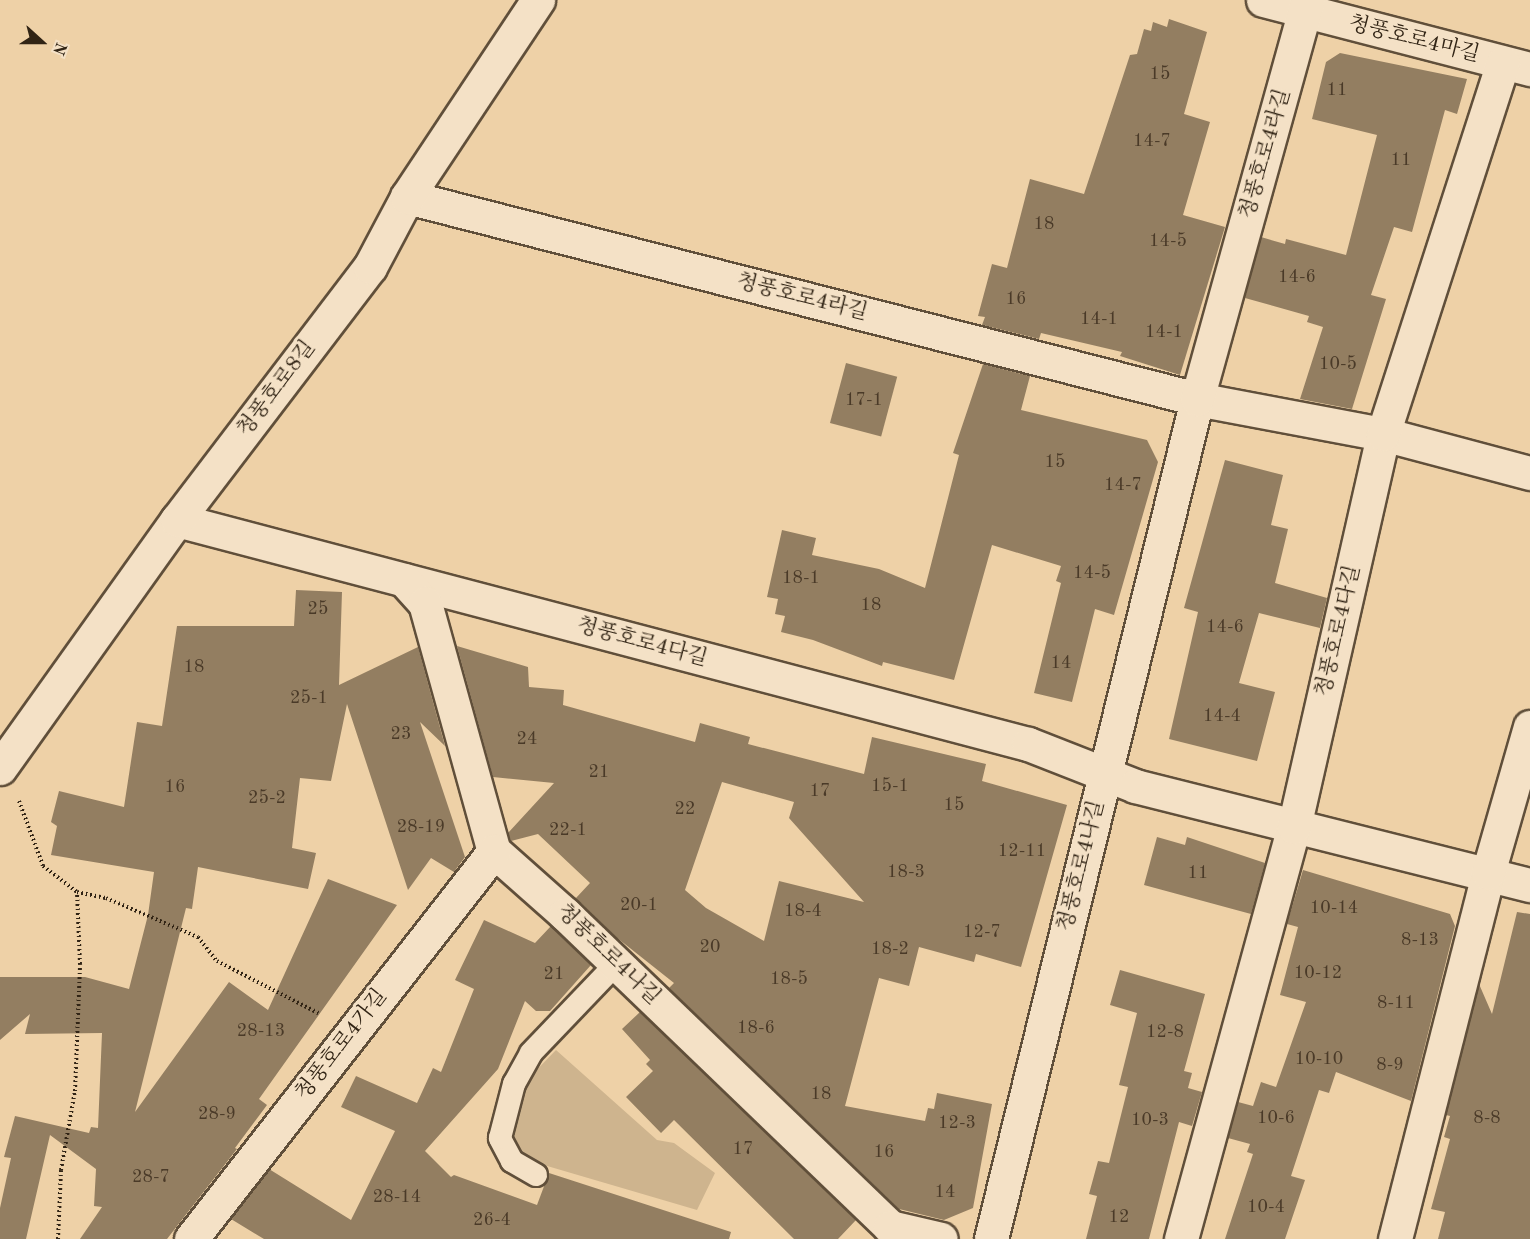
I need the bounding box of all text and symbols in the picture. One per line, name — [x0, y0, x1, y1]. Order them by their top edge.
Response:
north arrow — [12, 12, 72, 72]
street label: 청풍호로4마길 — [1346, 12, 1482, 68]
text: N — [49, 40, 68, 57]
house number: 15 — [1150, 63, 1170, 85]
house number: 11 — [1327, 79, 1347, 101]
street label: 청풍호로4라길 — [1235, 86, 1297, 222]
house number: 14-7 — [1133, 130, 1171, 152]
house number: 11 — [1391, 149, 1411, 171]
house number: 18 — [1034, 213, 1054, 235]
house number: 14-5 — [1149, 230, 1187, 252]
house number: 14-6 — [1278, 266, 1316, 288]
street label: 청풍호로4라길 — [734, 270, 870, 326]
house number: 16 — [1006, 288, 1026, 310]
house number: 14-1 — [1080, 308, 1118, 330]
house number: 14-1 — [1145, 321, 1183, 343]
street label: 청풍호로8길 — [233, 336, 321, 442]
house number: 10-5 — [1319, 353, 1357, 375]
house number: 17-1 — [845, 389, 883, 411]
house number: 15 — [1045, 451, 1065, 473]
house number: 14-7 — [1104, 474, 1142, 496]
house number: 14-5 — [1073, 562, 1111, 584]
street label: 청풍호로4다길 — [1312, 563, 1366, 699]
house number: 18-1 — [782, 567, 820, 589]
house number: 18 — [861, 594, 881, 616]
house number: 25 — [308, 598, 328, 620]
street label: 청풍호로4다길 — [574, 614, 710, 672]
house number: 14-6 — [1206, 616, 1244, 638]
house number: 14 — [1051, 652, 1071, 674]
house number: 18 — [184, 656, 204, 678]
house number: 25-1 — [290, 687, 328, 709]
house number: 14-4 — [1203, 705, 1241, 727]
house number: 23 — [391, 723, 411, 745]
house number: 24 — [517, 728, 537, 750]
house number: 21 — [589, 761, 609, 783]
house number: 15-1 — [871, 775, 909, 797]
house number: 16 — [165, 776, 185, 798]
house number: 17 — [810, 780, 830, 802]
house number: 25-2 — [248, 787, 286, 809]
house number: 15 — [944, 794, 964, 816]
house number: 22 — [675, 798, 695, 820]
street label: 청풍호로4나길 — [1054, 798, 1110, 934]
house number: 28-19 — [397, 816, 445, 838]
house number: 22-1 — [549, 819, 587, 841]
house number: 12-11 — [998, 840, 1046, 862]
house number: 18-3 — [887, 861, 925, 883]
house number: 11 — [1188, 862, 1208, 884]
house number: 20-1 — [620, 894, 658, 916]
house number: 10-14 — [1310, 897, 1358, 919]
street label: 청풍호로4나길 — [551, 899, 665, 1011]
house number: 18-4 — [784, 900, 822, 922]
house number: 12-7 — [963, 921, 1001, 943]
house number: 8-13 — [1401, 929, 1439, 951]
house number: 20 — [700, 936, 720, 958]
house number: 18-2 — [871, 938, 909, 960]
house number: 10-12 — [1294, 962, 1342, 984]
house number: 21 — [544, 963, 564, 985]
house number: 18-5 — [770, 968, 808, 990]
street label: 청풍호로4가길 — [291, 984, 393, 1106]
house number: 8-11 — [1377, 992, 1415, 1014]
house number: 18-6 — [737, 1017, 775, 1039]
house number: 28-13 — [237, 1020, 285, 1042]
house number: 12-8 — [1146, 1021, 1184, 1043]
house number: 10-10 — [1295, 1048, 1343, 1070]
house number: 8-9 — [1376, 1054, 1404, 1076]
house number: 18 — [811, 1083, 831, 1105]
house number: 28-9 — [198, 1103, 236, 1125]
house number: 10-6 — [1257, 1107, 1295, 1129]
house number: 8-8 — [1473, 1107, 1501, 1129]
house number: 10-3 — [1131, 1109, 1169, 1131]
house number: 12-3 — [938, 1112, 976, 1134]
house number: 17 — [733, 1138, 753, 1160]
house number: 16 — [874, 1141, 894, 1163]
house number: 28-7 — [132, 1166, 170, 1188]
house number: 14 — [935, 1181, 955, 1203]
house number: 28-14 — [373, 1186, 421, 1208]
house number: 10-4 — [1247, 1196, 1285, 1218]
house number: 12 — [1109, 1206, 1129, 1228]
house number: 26-4 — [473, 1209, 511, 1231]

